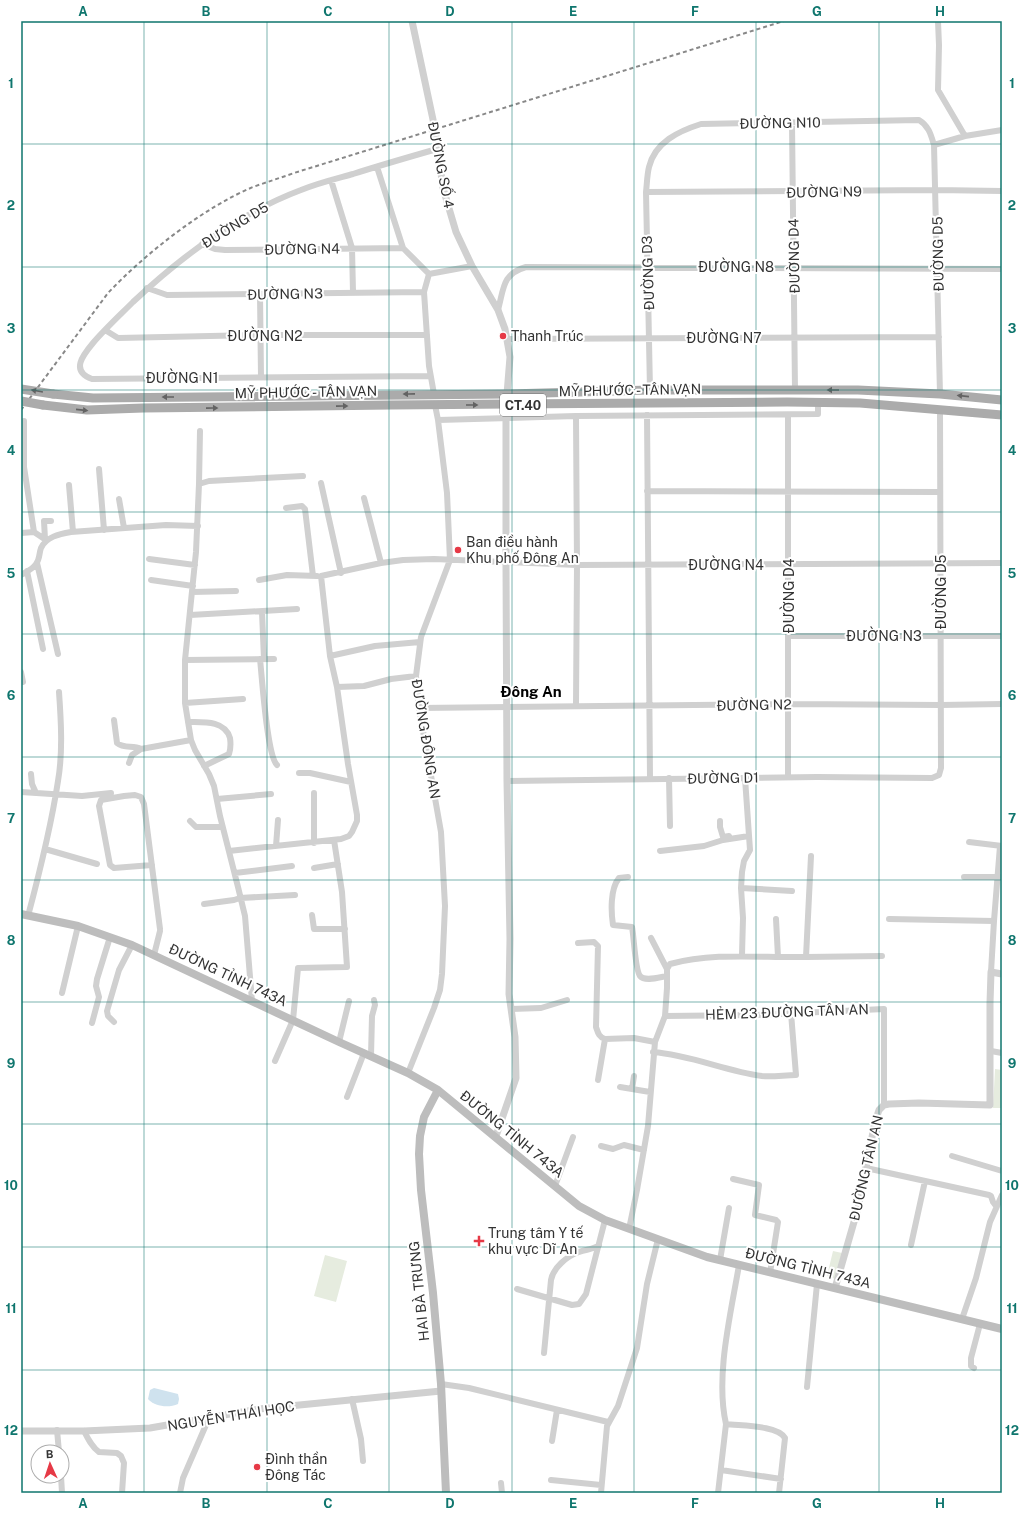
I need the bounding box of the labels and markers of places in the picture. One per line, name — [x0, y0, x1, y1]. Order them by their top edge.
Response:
place label: Thanh Trúc — [511, 328, 584, 344]
marker: Thanh Trúc — [498, 331, 508, 341]
place label: Ban điều hành Khu phố Đông An — [466, 534, 579, 566]
marker: Ban điều hành Khu phố Đông An — [453, 545, 463, 555]
place label: Trung tâm Y tế khu vực Dĩ An — [488, 1225, 583, 1257]
marker: Trung tâm Y tế khu vực Dĩ An — [473, 1235, 485, 1247]
place label: Đình thần Đông Tác — [265, 1451, 327, 1483]
marker: Đình thần Đông Tác — [252, 1462, 262, 1472]

